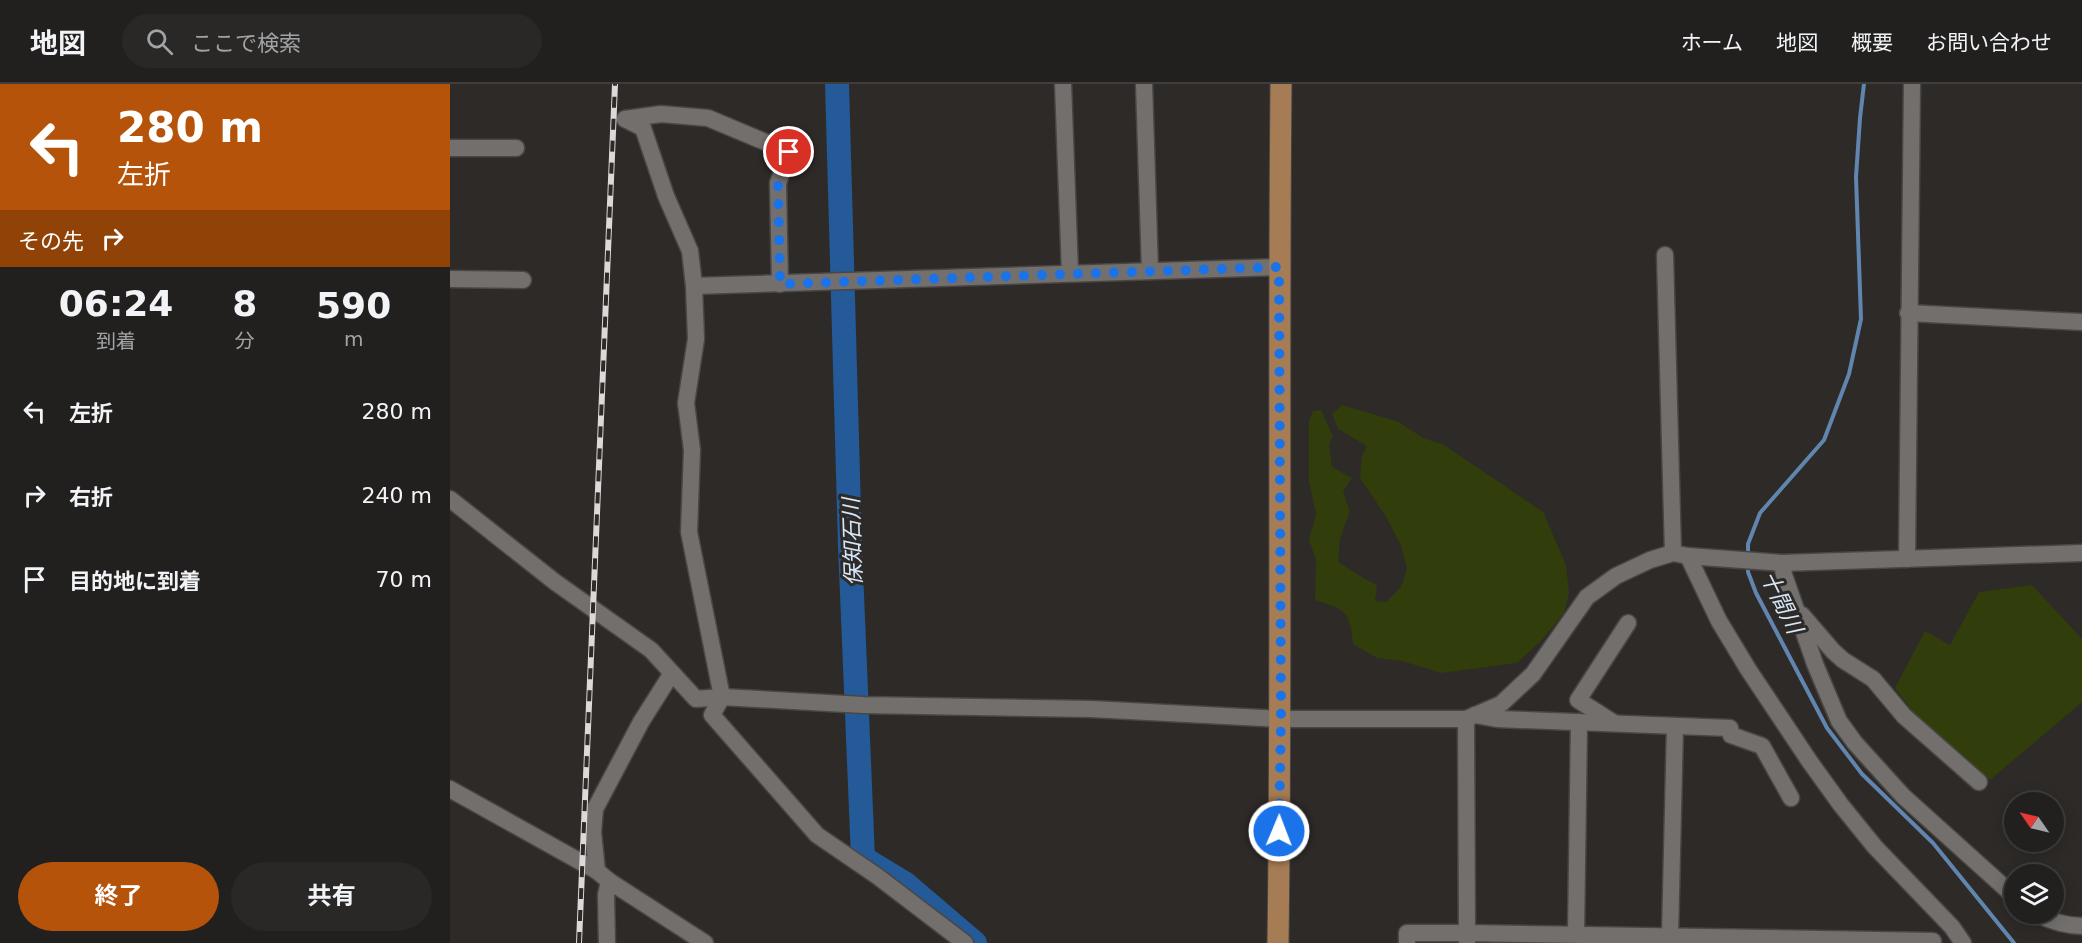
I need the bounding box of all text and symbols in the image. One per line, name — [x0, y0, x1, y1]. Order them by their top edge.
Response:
search box — [122, 14, 542, 68]
icon: search — [143, 25, 176, 58]
text: 地図 — [30, 27, 86, 60]
text: ここで検索 — [191, 31, 301, 56]
text: ホーム — [1681, 31, 1743, 55]
text: 地図 — [1776, 31, 1818, 55]
text: 概要 — [1851, 31, 1893, 55]
text: お問い合わせ — [1926, 31, 2052, 55]
text: 280 m — [117, 103, 263, 152]
icon: left — [18, 108, 96, 186]
pin — [763, 126, 814, 177]
icon: arrive — [772, 135, 805, 168]
text: 左折 — [117, 159, 171, 190]
icon: right — [96, 222, 129, 255]
text: その先 — [18, 229, 84, 254]
text: 06:24 — [59, 283, 173, 324]
text: 8 — [232, 283, 257, 324]
text: 590 — [316, 285, 391, 326]
text: m — [344, 327, 363, 351]
text: 到着 — [96, 329, 136, 353]
text: 分 — [235, 329, 255, 353]
icon: left — [18, 395, 51, 428]
text: 280 m — [362, 399, 432, 424]
text: 左折 — [69, 401, 113, 426]
icon: right — [18, 479, 51, 512]
text: 240 m — [362, 483, 432, 508]
text: 右折 — [69, 485, 113, 510]
water label: 保知石川 — [838, 496, 867, 586]
icon: arrive — [18, 563, 51, 596]
text: 70 m — [376, 567, 432, 592]
water label: 十間川 — [1756, 567, 1808, 639]
text: 目的地に到着 — [69, 569, 201, 594]
north arrow — [2004, 792, 2064, 852]
map controls — [2004, 792, 2064, 924]
position arrow — [1247, 799, 1311, 863]
button: 終了 — [18, 862, 219, 931]
button: 共有 — [231, 862, 432, 931]
button: layers — [2004, 864, 2064, 924]

